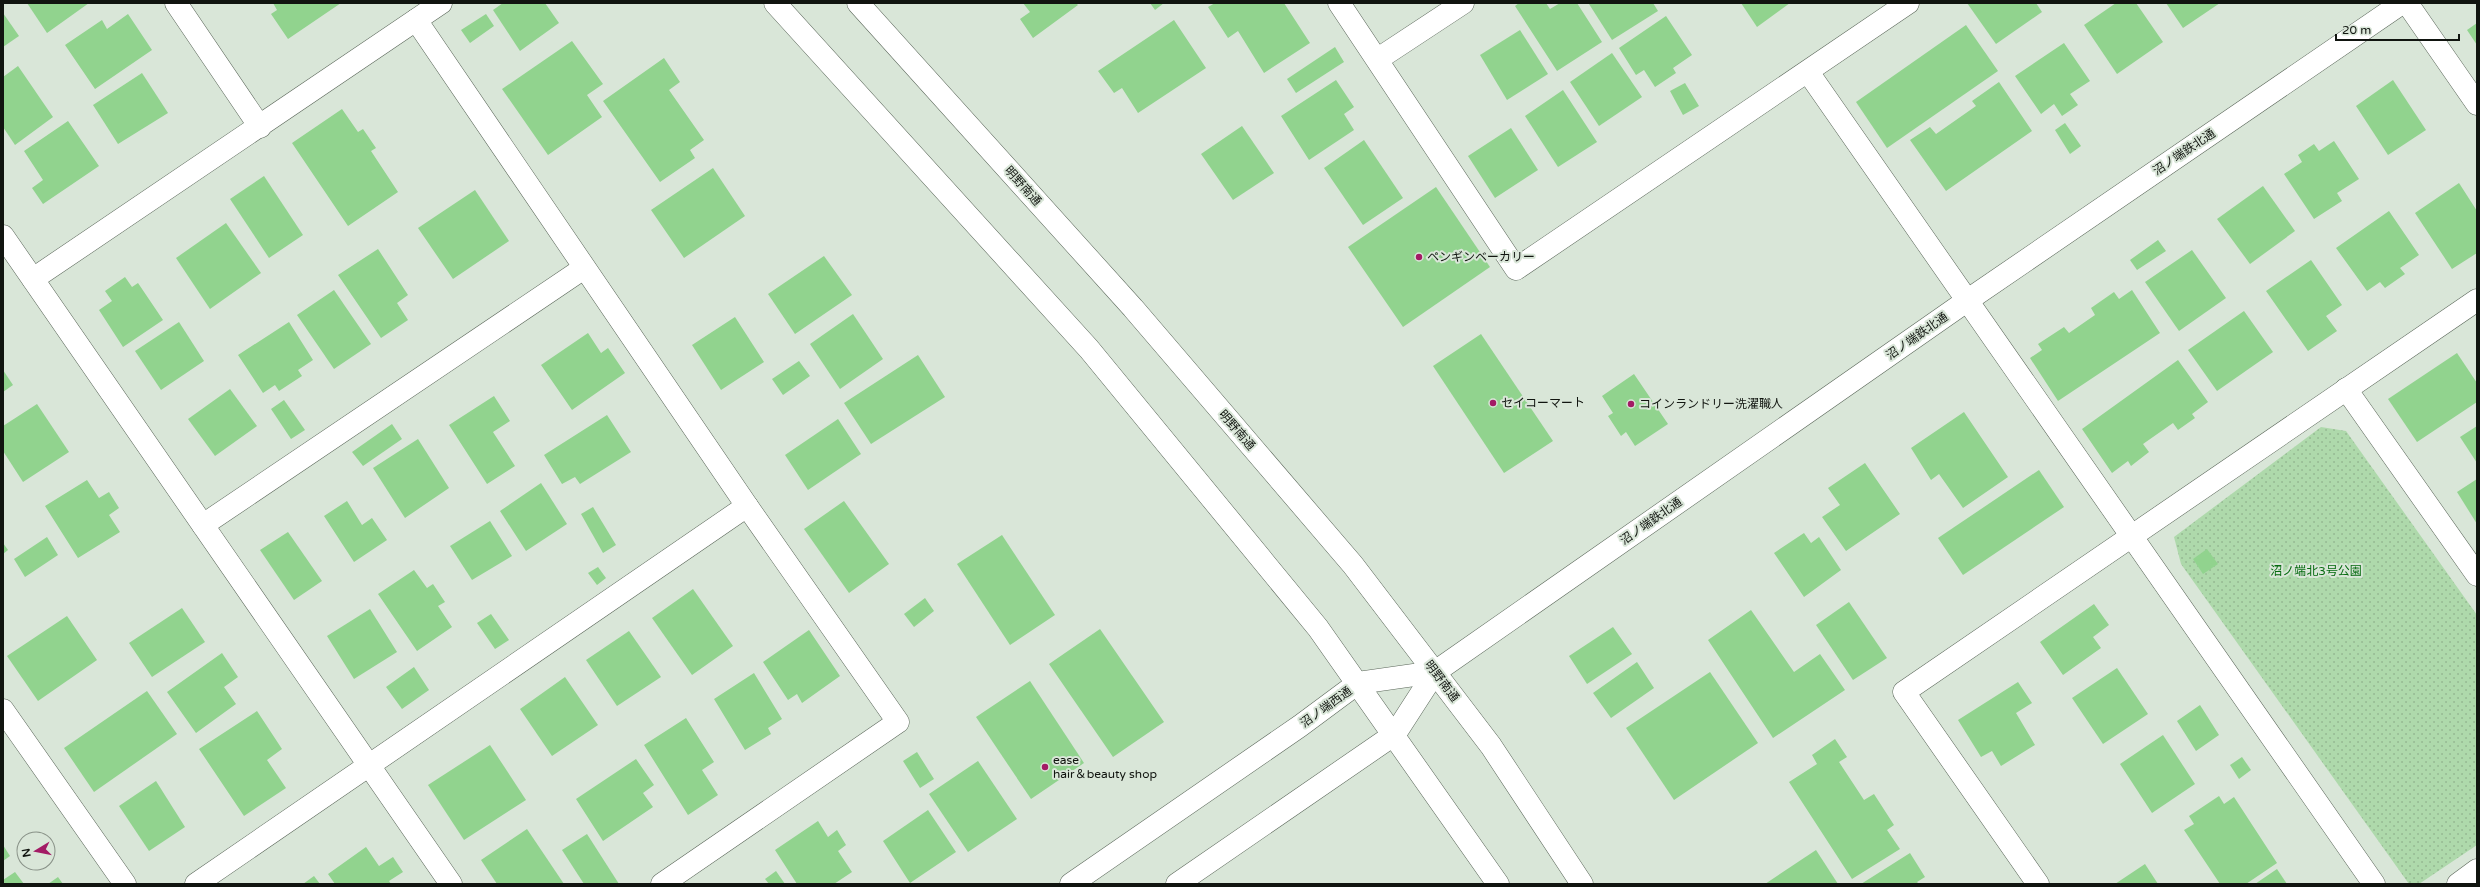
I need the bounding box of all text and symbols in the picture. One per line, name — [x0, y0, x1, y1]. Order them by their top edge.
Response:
scale bar — [2336, 16, 2459, 42]
text: 20 m — [2342, 23, 2371, 37]
street label: 沼ノ端鉄北通 — [2150, 126, 2218, 178]
street label: 明野南通 — [1002, 163, 1044, 209]
place label: ペンギンベーカリー — [1427, 250, 1535, 264]
marker: ペンギンベーカリー — [1414, 252, 1424, 262]
street label: 沼ノ端鉄北通 — [1883, 310, 1951, 362]
place label: セイコーマート — [1501, 396, 1585, 410]
place label: コインランドリー洗濯職人 — [1639, 397, 1783, 411]
marker: セイコーマート — [1488, 398, 1498, 408]
marker: コインランドリー洗濯職人 — [1626, 399, 1636, 409]
street label: 明野南通 — [1216, 407, 1258, 453]
street label: 沼ノ端鉄北通 — [1617, 495, 1685, 547]
park label: 沼ノ端北3号公園 — [2270, 564, 2362, 578]
street label: 明野南通 — [1422, 658, 1462, 704]
street label: 沼ノ端西通 — [1298, 684, 1354, 730]
place label: ease hair＆beauty shop — [1053, 753, 1157, 781]
marker: ease hair＆beauty shop — [1040, 762, 1050, 772]
north arrow — [16, 831, 56, 871]
text: N — [19, 847, 34, 858]

